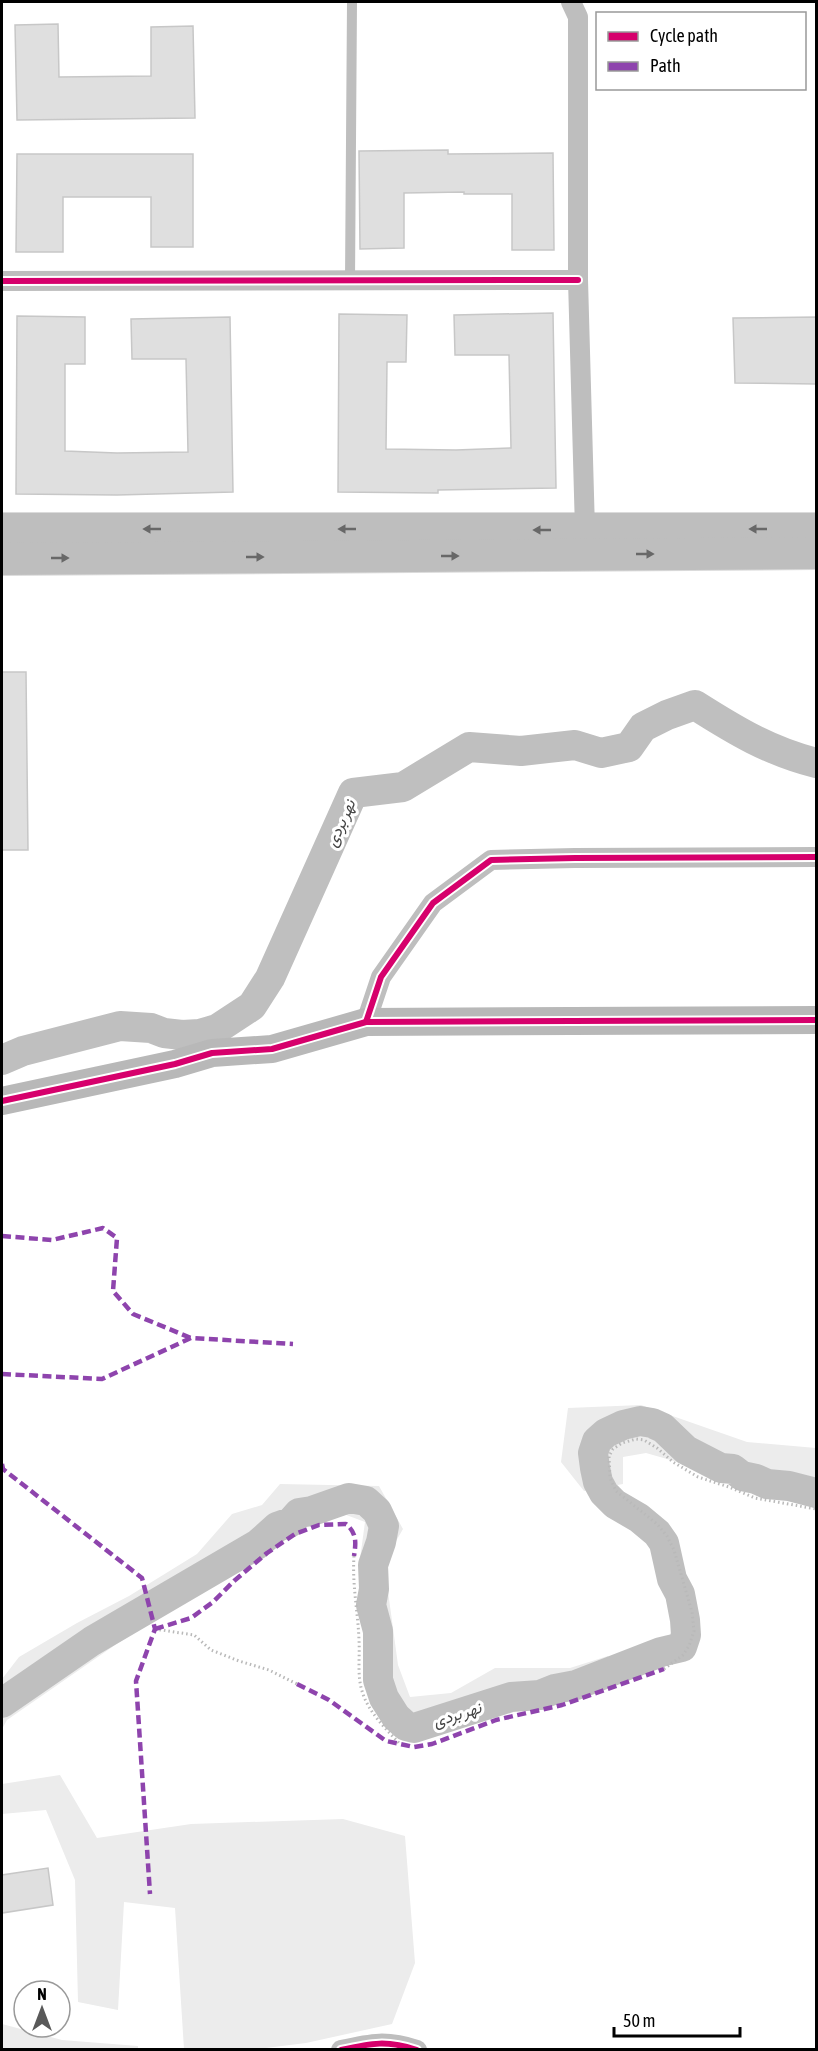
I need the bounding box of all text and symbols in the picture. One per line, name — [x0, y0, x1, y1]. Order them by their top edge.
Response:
legend — [596, 12, 806, 90]
text: Cycle path — [650, 25, 718, 46]
text: Path — [650, 55, 681, 76]
one-way arrow — [143, 524, 162, 534]
one-way arrow — [338, 524, 357, 534]
one-way arrow — [749, 524, 768, 534]
one-way arrow — [533, 525, 552, 535]
one-way arrow — [635, 550, 654, 559]
one-way arrow — [440, 551, 459, 561]
one-way arrow — [245, 552, 264, 562]
one-way arrow — [50, 553, 69, 563]
water label: نهر بردى — [322, 795, 361, 850]
water label: نهر بردى — [431, 1697, 485, 1732]
north arrow — [12, 1979, 72, 2039]
text: N — [37, 1985, 47, 2003]
scale bar — [614, 2000, 740, 2038]
text: 50 m — [623, 2010, 655, 2031]

